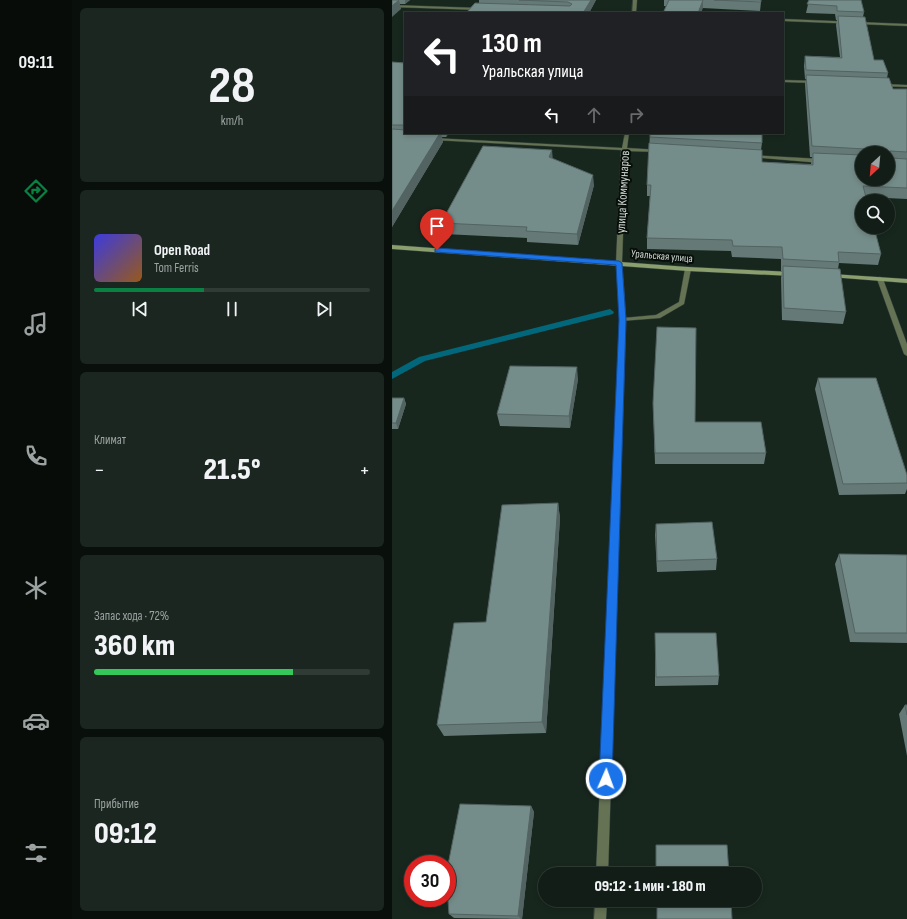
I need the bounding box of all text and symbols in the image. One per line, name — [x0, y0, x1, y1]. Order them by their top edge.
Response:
text: 130 m — [482, 27, 542, 60]
icon: left — [416, 28, 468, 80]
text: 09:11 — [18, 52, 54, 73]
text: 28 — [208, 55, 256, 118]
text: Уральская улица — [482, 61, 583, 82]
icon: left — [541, 104, 563, 126]
icon: ahead — [583, 104, 605, 126]
icon: right — [625, 104, 647, 126]
text: km/h — [221, 113, 243, 129]
north arrow — [855, 146, 895, 186]
map controls — [855, 146, 895, 234]
street label: улица Коммунаров — [613, 150, 633, 234]
icon: directions — [22, 177, 50, 205]
button: search — [855, 194, 895, 234]
pin — [420, 209, 454, 250]
icon: arrive — [426, 215, 448, 237]
text: Open Road — [154, 241, 210, 260]
street label: Уральская улица — [631, 247, 693, 265]
text: Tom Ferris — [154, 260, 199, 276]
icon: previous — [129, 298, 151, 320]
icon: pause — [221, 298, 243, 320]
icon: next — [313, 298, 335, 320]
icon: music — [22, 310, 50, 338]
text: Климат — [94, 432, 126, 448]
icon: phone — [22, 442, 50, 470]
text: 21.5° — [203, 452, 261, 488]
text: − — [94, 457, 105, 484]
text: + — [359, 457, 370, 484]
icon: climate — [22, 574, 50, 602]
text: Запас хода · 72% — [94, 608, 169, 624]
text: 360 km — [94, 628, 175, 664]
icon: car — [22, 707, 50, 735]
position arrow — [585, 758, 627, 800]
text: Прибытие — [94, 796, 139, 812]
text: 09:12 — [94, 816, 157, 852]
icon: filters — [22, 839, 50, 867]
speed limit sign: 30 — [404, 855, 456, 907]
text: 09:12 · 1 мин · 180 m — [594, 877, 706, 896]

